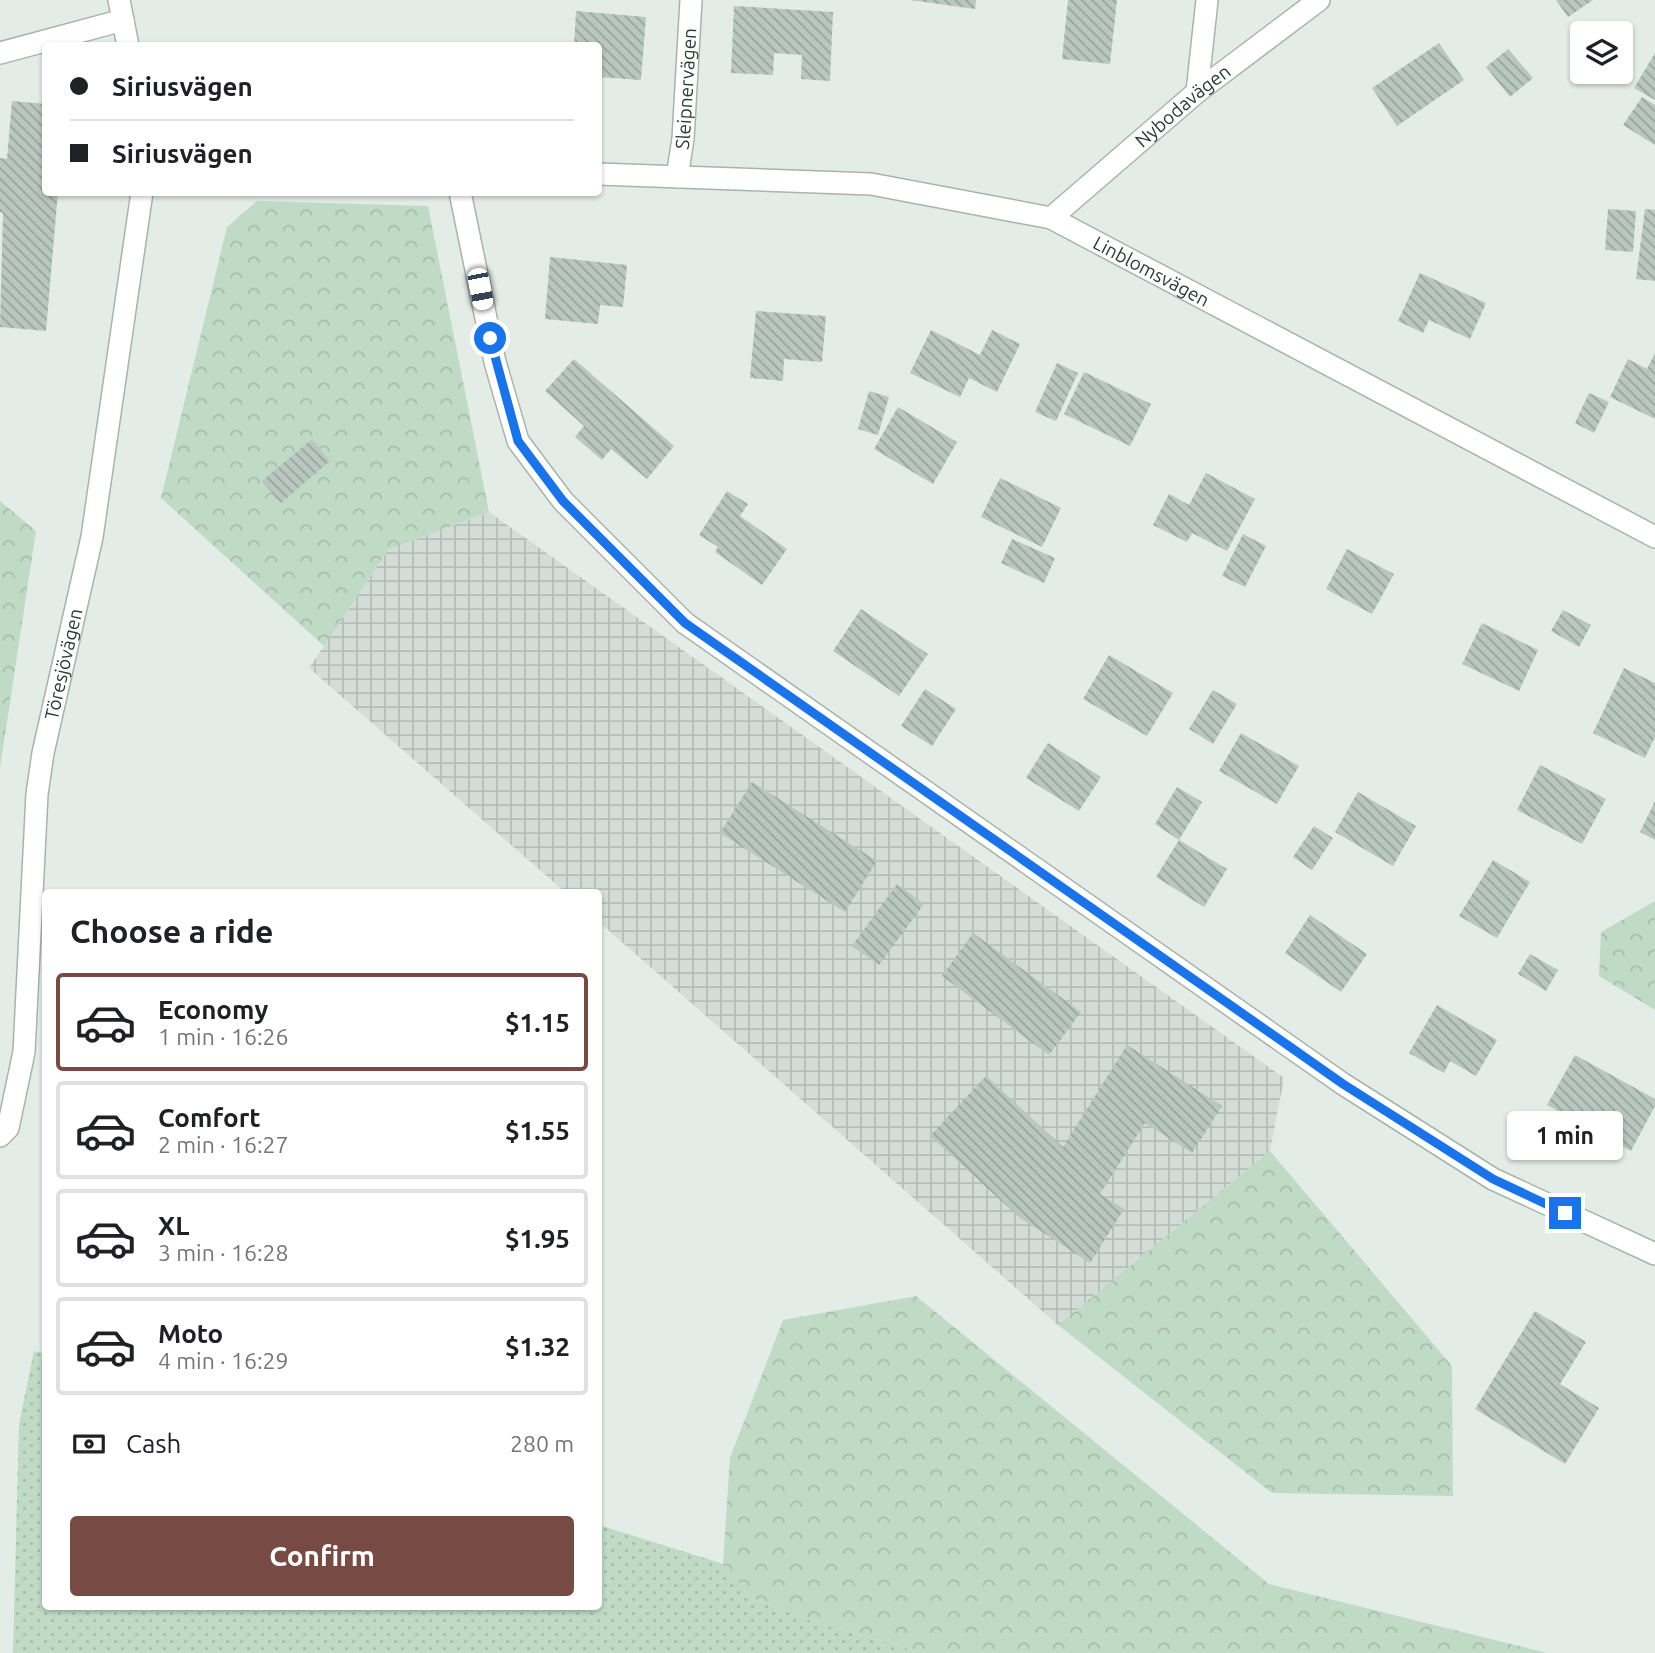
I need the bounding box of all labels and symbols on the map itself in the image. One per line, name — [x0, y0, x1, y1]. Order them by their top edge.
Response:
street label: Sleipnervägen — [671, 27, 700, 151]
street label: Nybodavägen — [1130, 60, 1235, 152]
street label: Linblomsvägen — [1090, 231, 1213, 311]
car — [466, 266, 495, 312]
route start — [474, 322, 506, 354]
street label: Töresjövägen — [40, 606, 87, 722]
callout: 1 min — [1507, 1112, 1623, 1160]
route end — [1549, 1197, 1581, 1229]

